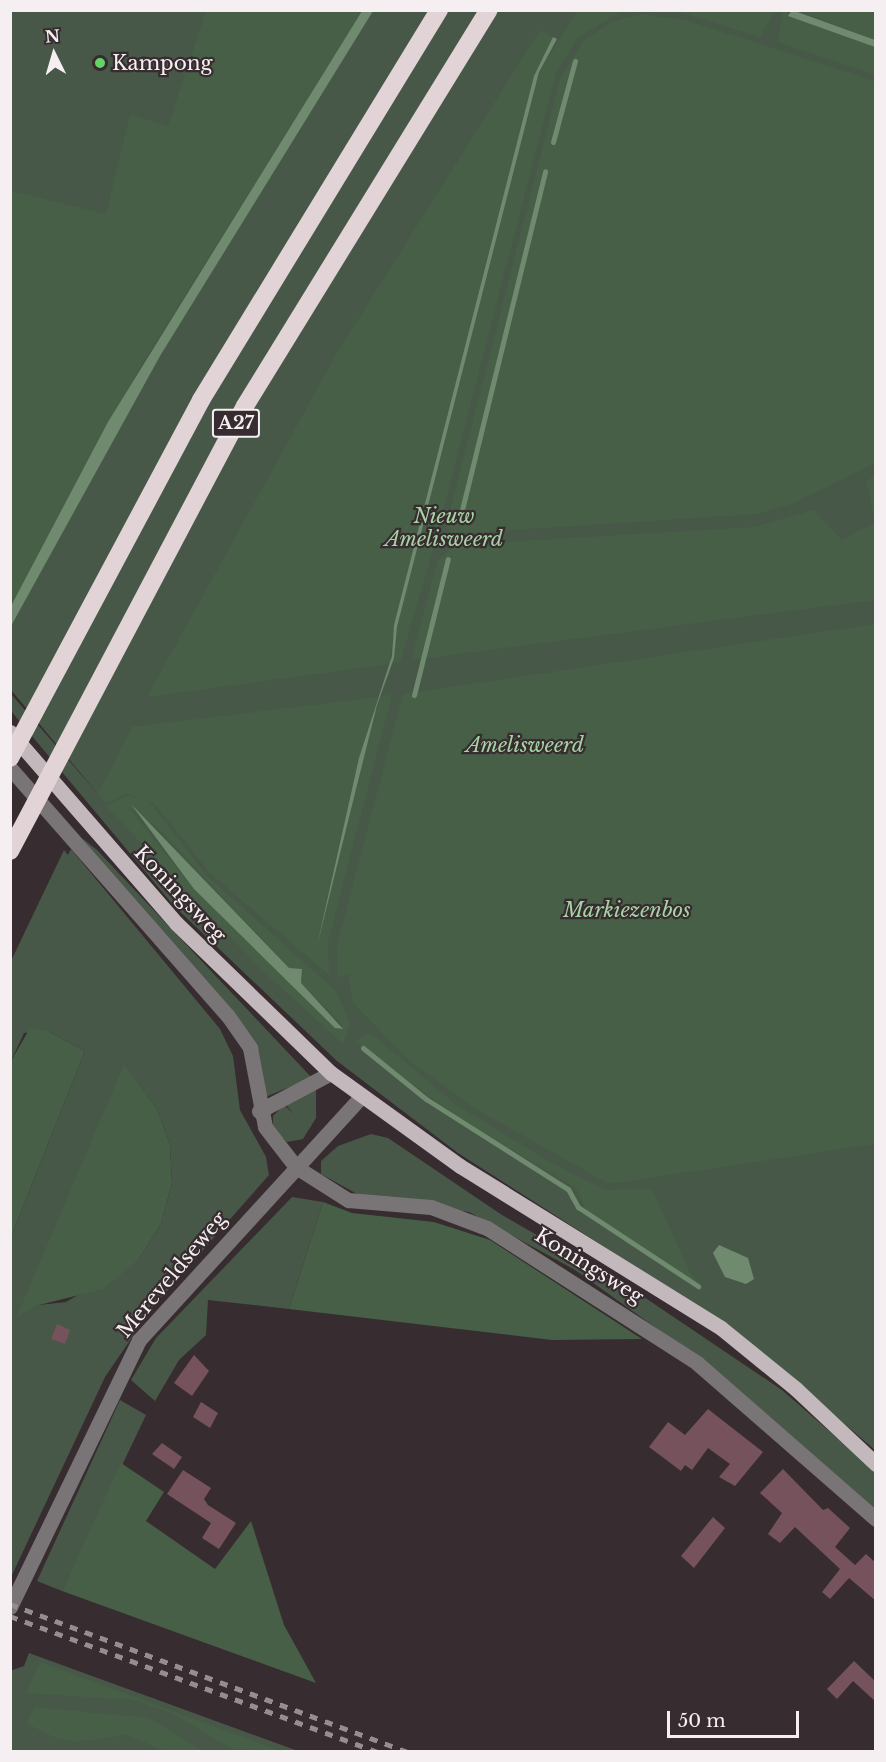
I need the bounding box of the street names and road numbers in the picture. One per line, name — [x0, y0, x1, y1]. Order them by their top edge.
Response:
road number: A27 — [210, 408, 262, 438]
street label: Koningsweg — [129, 841, 231, 947]
street label: Mereveldseweg — [112, 1207, 232, 1343]
street label: Koningsweg — [530, 1223, 648, 1309]

